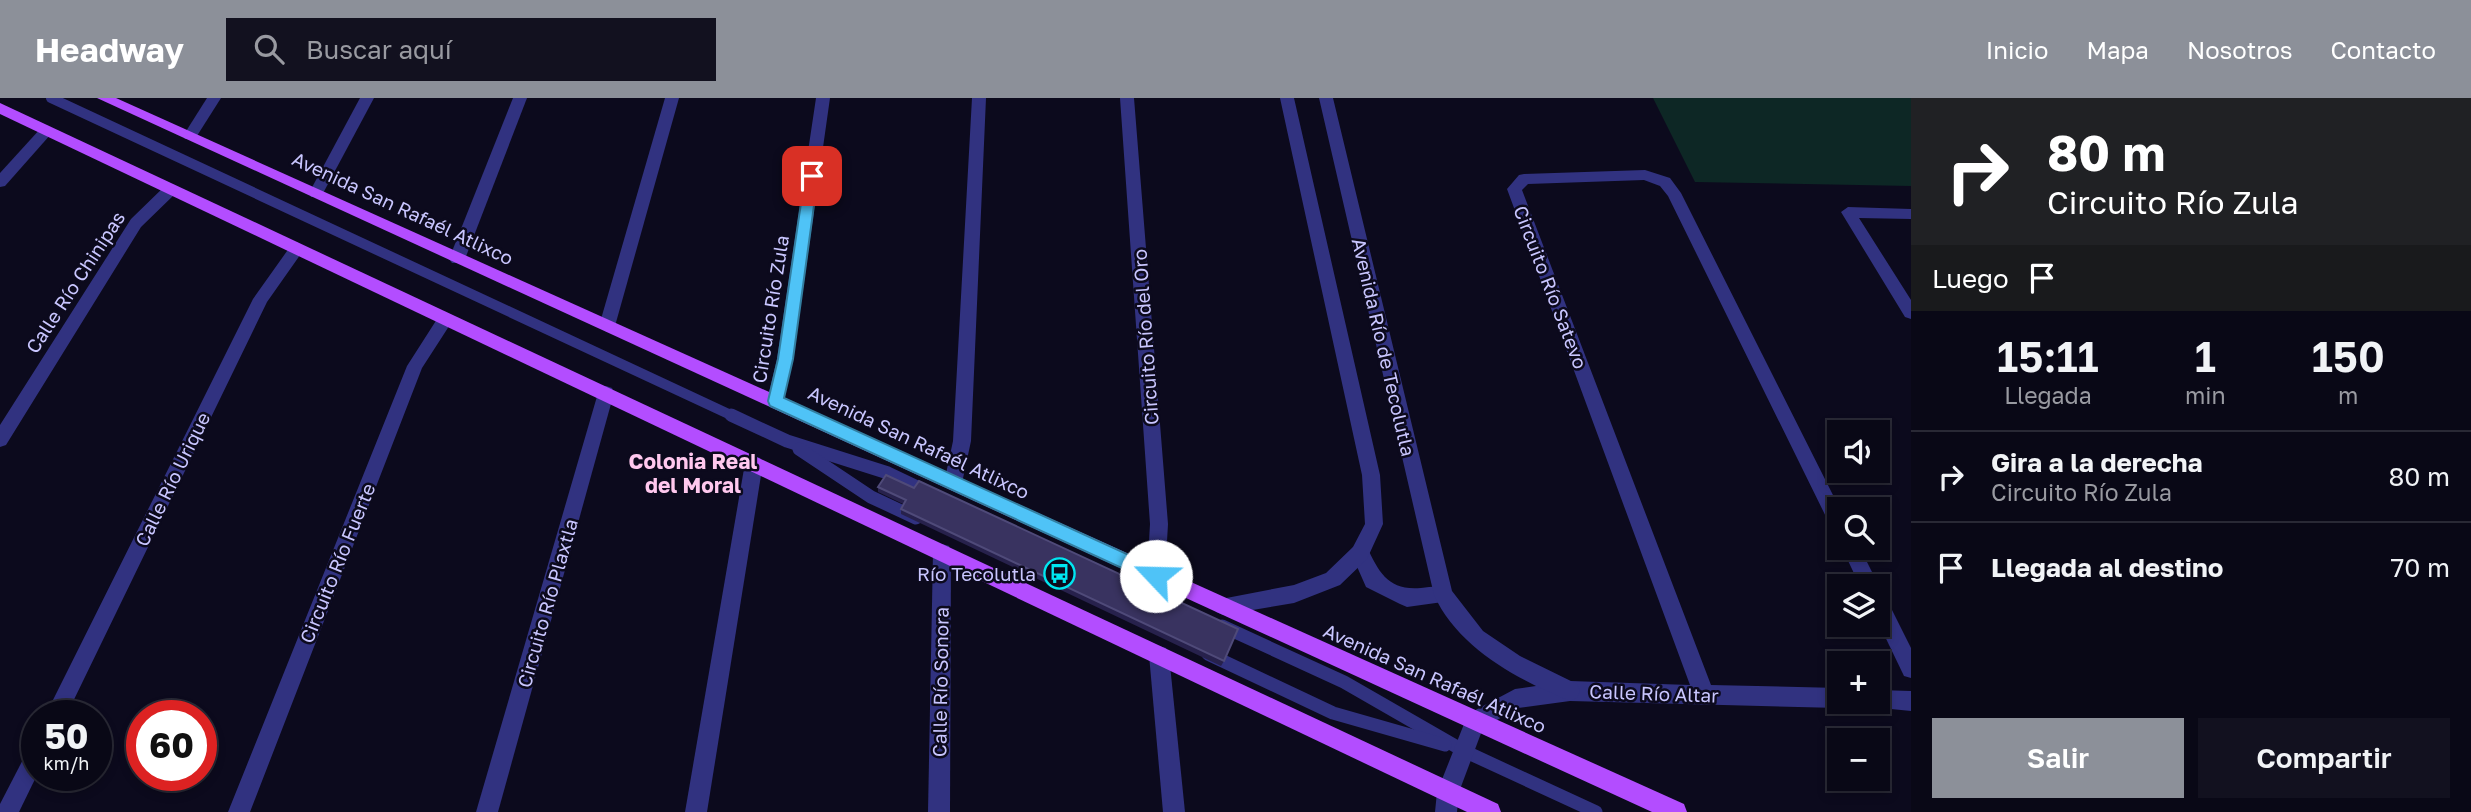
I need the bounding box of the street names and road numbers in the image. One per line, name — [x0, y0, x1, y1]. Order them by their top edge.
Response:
street label: Avenida San Rafaél Atlixco — [289, 147, 517, 269]
street label: Circuito Río Satevo — [1509, 202, 1593, 372]
street label: Calle Río Chinipas — [21, 207, 129, 357]
street label: Circuito Río Zula — [747, 233, 793, 385]
street label: Avenida Río de Tecolutla — [1348, 236, 1420, 458]
street label: Circuito Río del Oro — [1127, 248, 1163, 426]
street label: Avenida San Rafaél Atlixco — [805, 381, 1033, 503]
street label: Calle Río Urique — [130, 408, 214, 550]
street label: Circuito Río Fuerte — [294, 480, 380, 646]
street label: Circuito Río Plaxtla — [512, 516, 582, 690]
street label: Calle Río Sonora — [927, 607, 953, 757]
street label: Avenida San Rafaél Atlixco — [1320, 618, 1550, 738]
street label: Calle Río Altar — [1589, 679, 1720, 707]

